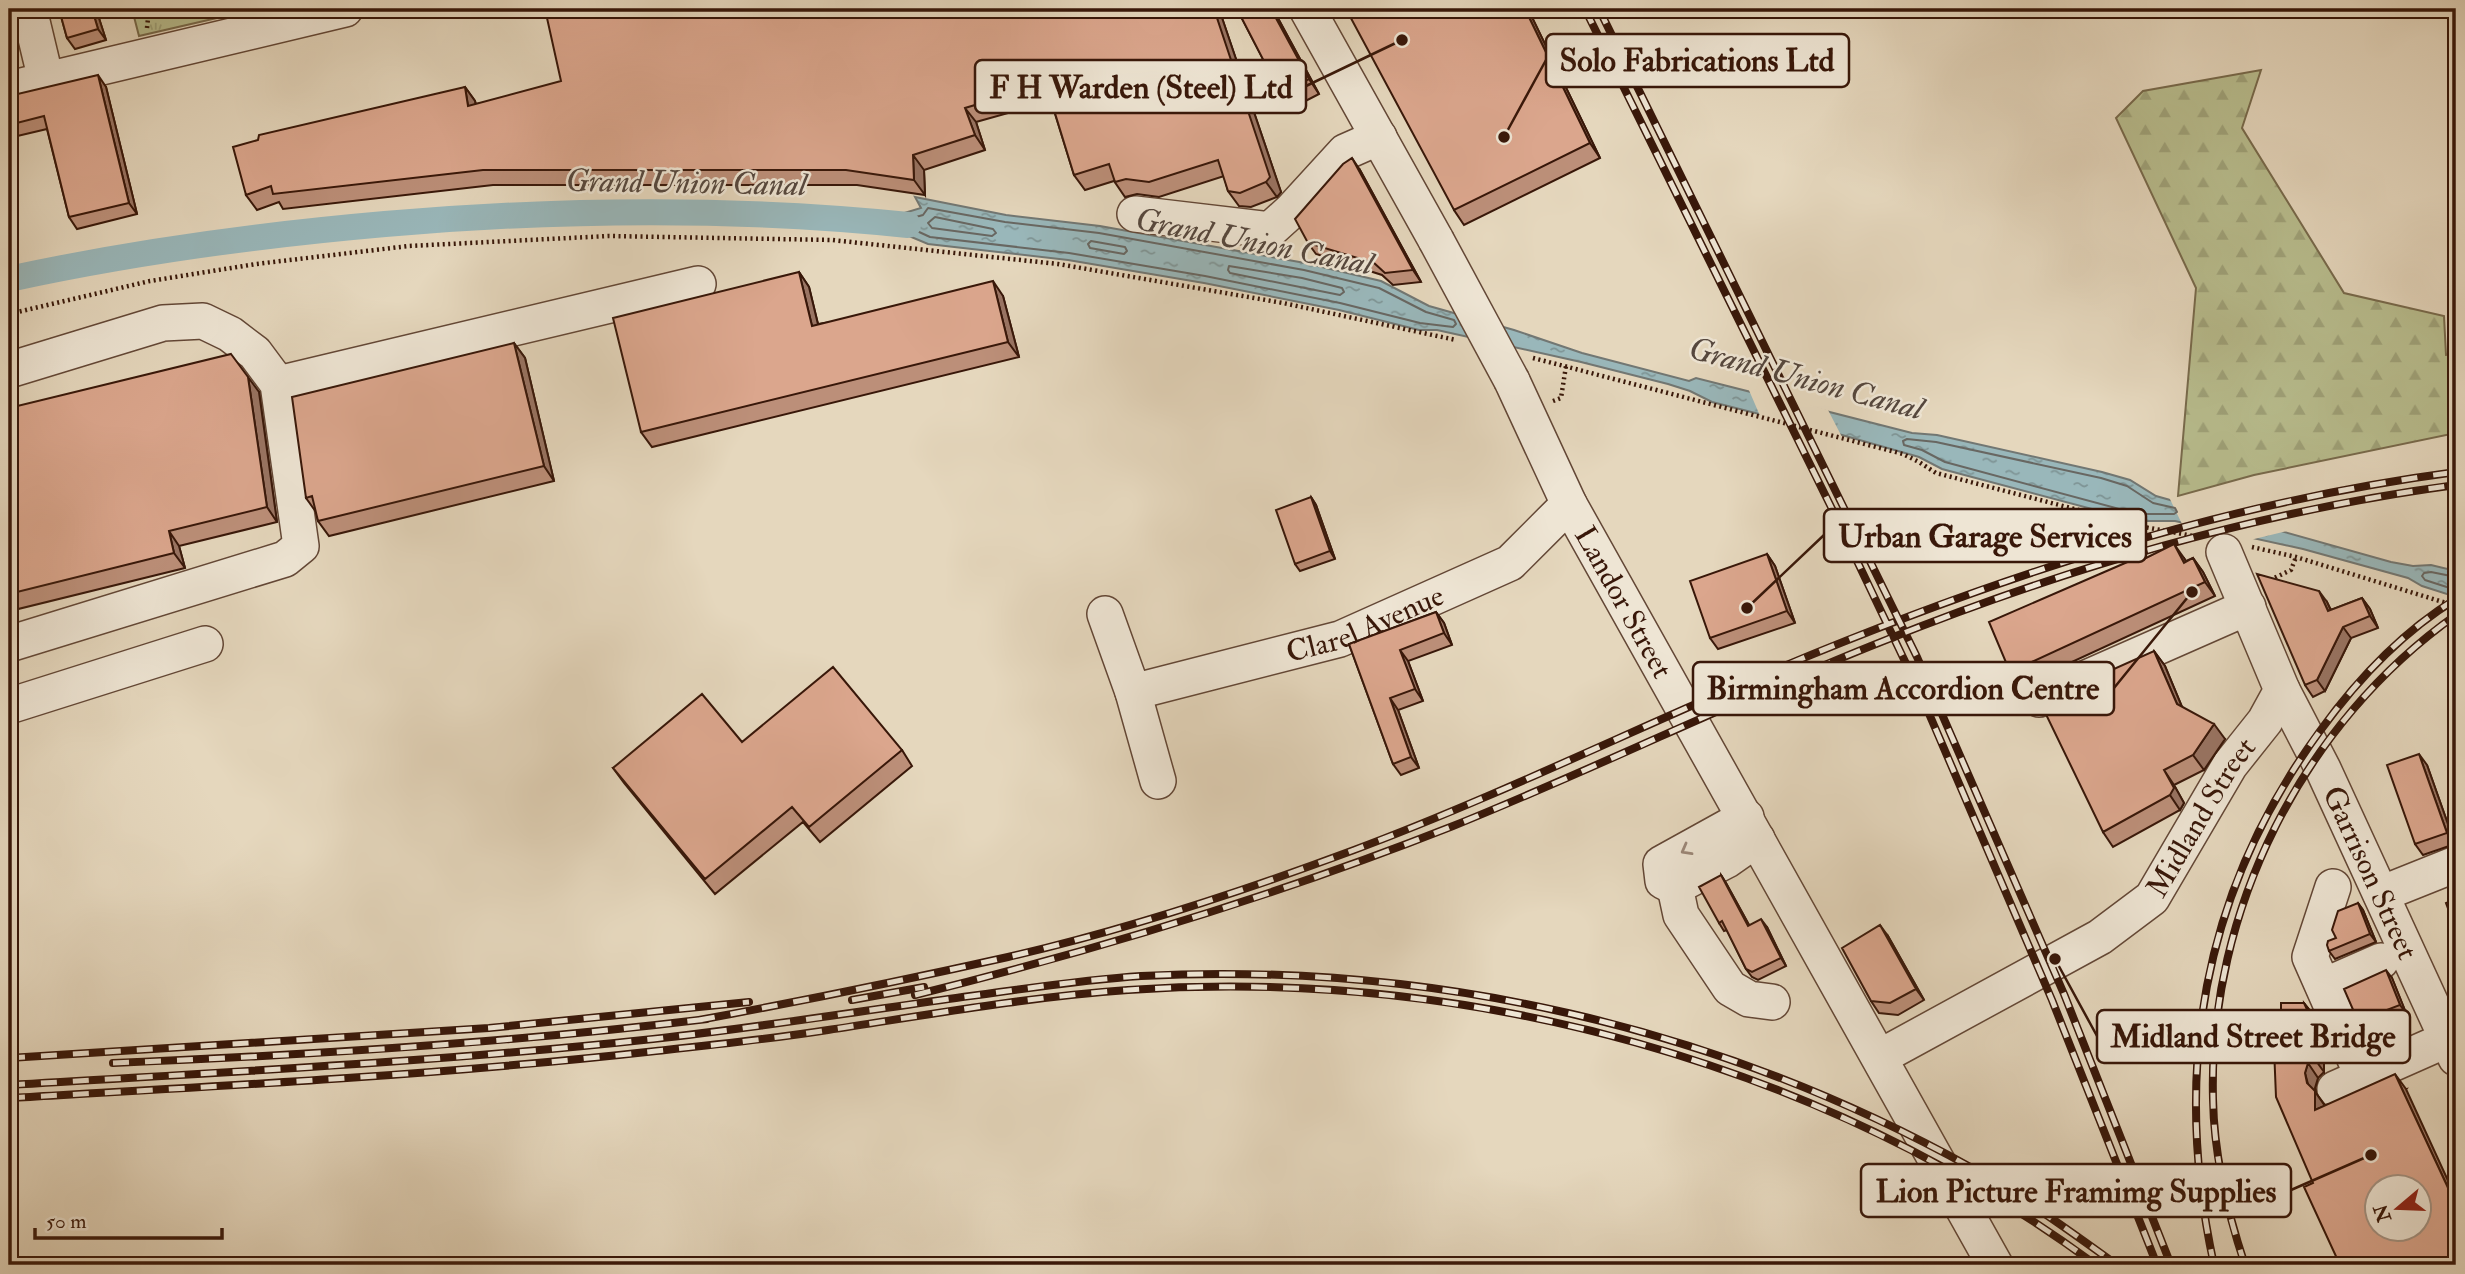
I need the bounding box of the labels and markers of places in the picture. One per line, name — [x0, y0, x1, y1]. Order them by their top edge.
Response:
callout: Solo Fabrications Ltd — [1546, 34, 1849, 87]
callout: F H Warden (Steel) Ltd — [975, 60, 1306, 113]
callout: Urban Garage Services — [1824, 509, 2146, 562]
callout: Birmingham Accordion Centre — [1693, 662, 2114, 715]
callout: Midland Street Bridge — [2097, 1010, 2410, 1063]
callout: Lion Picture Framimg Supplies — [1861, 1164, 2291, 1217]

